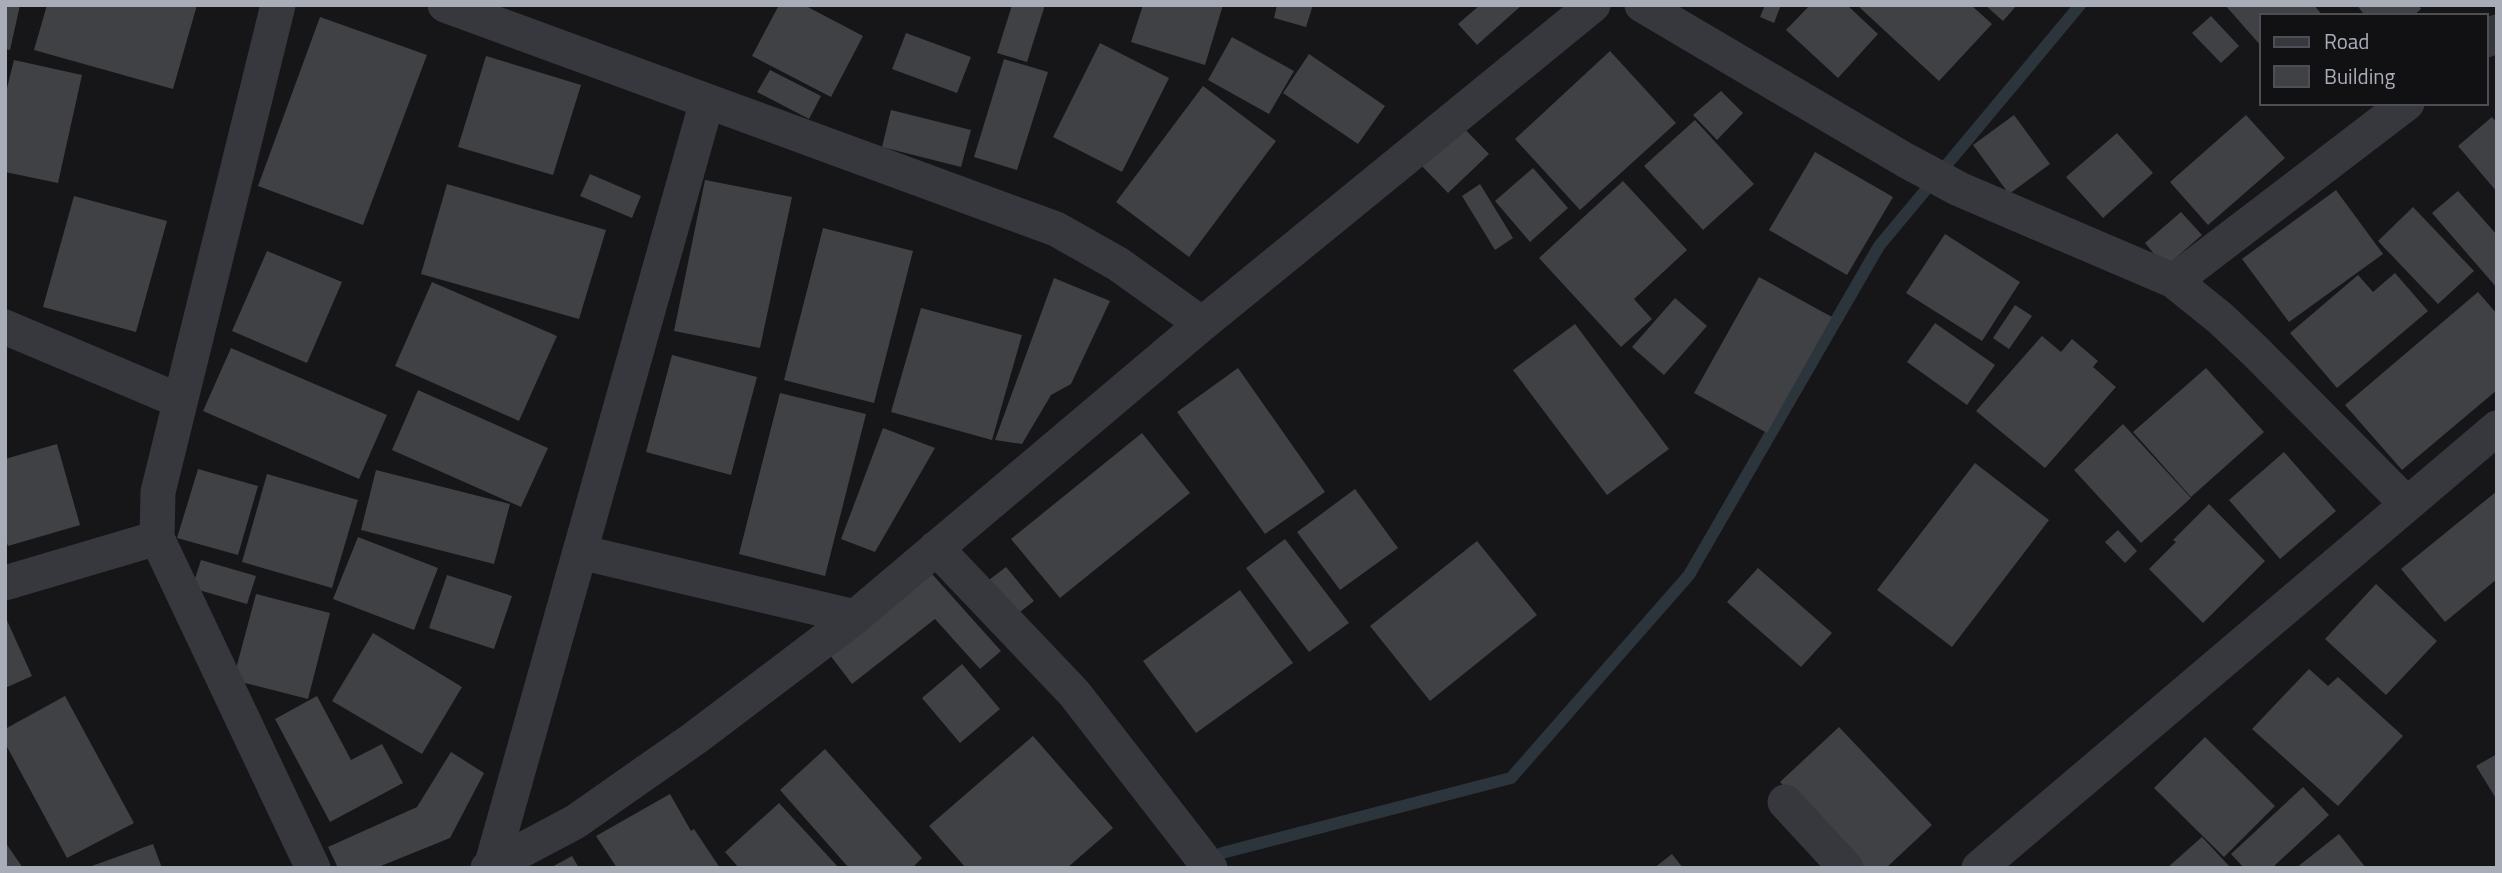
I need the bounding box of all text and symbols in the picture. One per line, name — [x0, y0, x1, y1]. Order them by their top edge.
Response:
legend — [2260, 14, 2488, 105]
text: Road — [2324, 25, 2369, 57]
text: Building — [2324, 60, 2396, 92]

